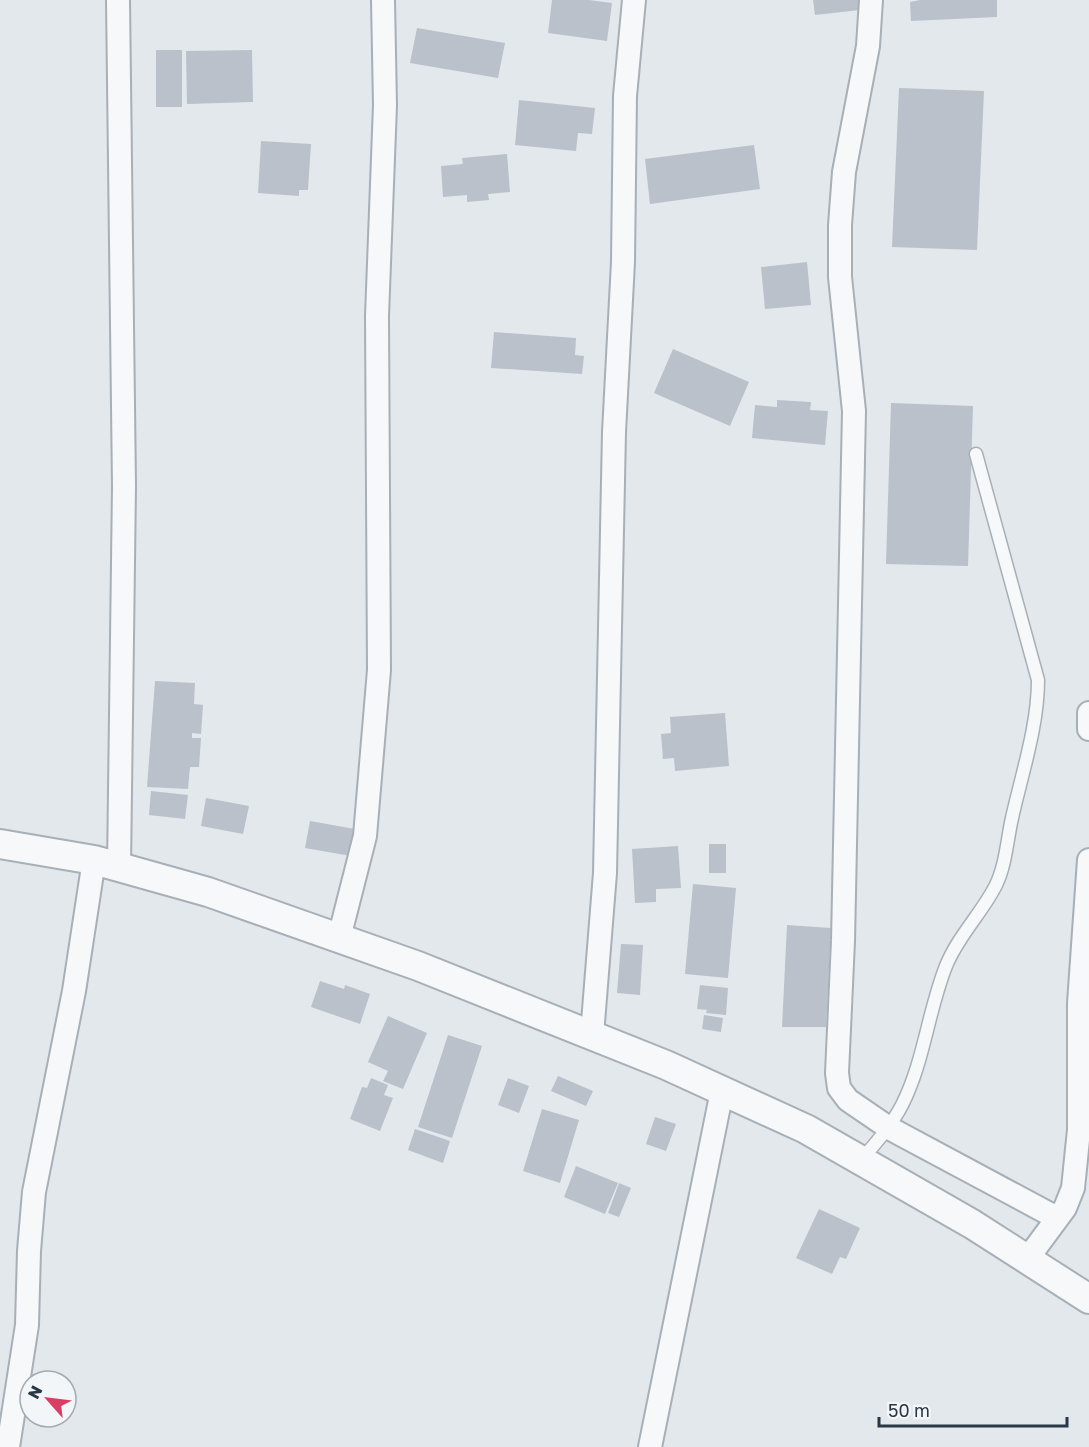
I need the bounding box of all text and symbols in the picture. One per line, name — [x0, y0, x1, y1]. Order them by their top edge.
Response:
north arrow — [18, 1369, 78, 1429]
text: N — [23, 1382, 46, 1402]
scale bar — [879, 1390, 1066, 1428]
text: 50 m — [888, 1399, 930, 1421]

